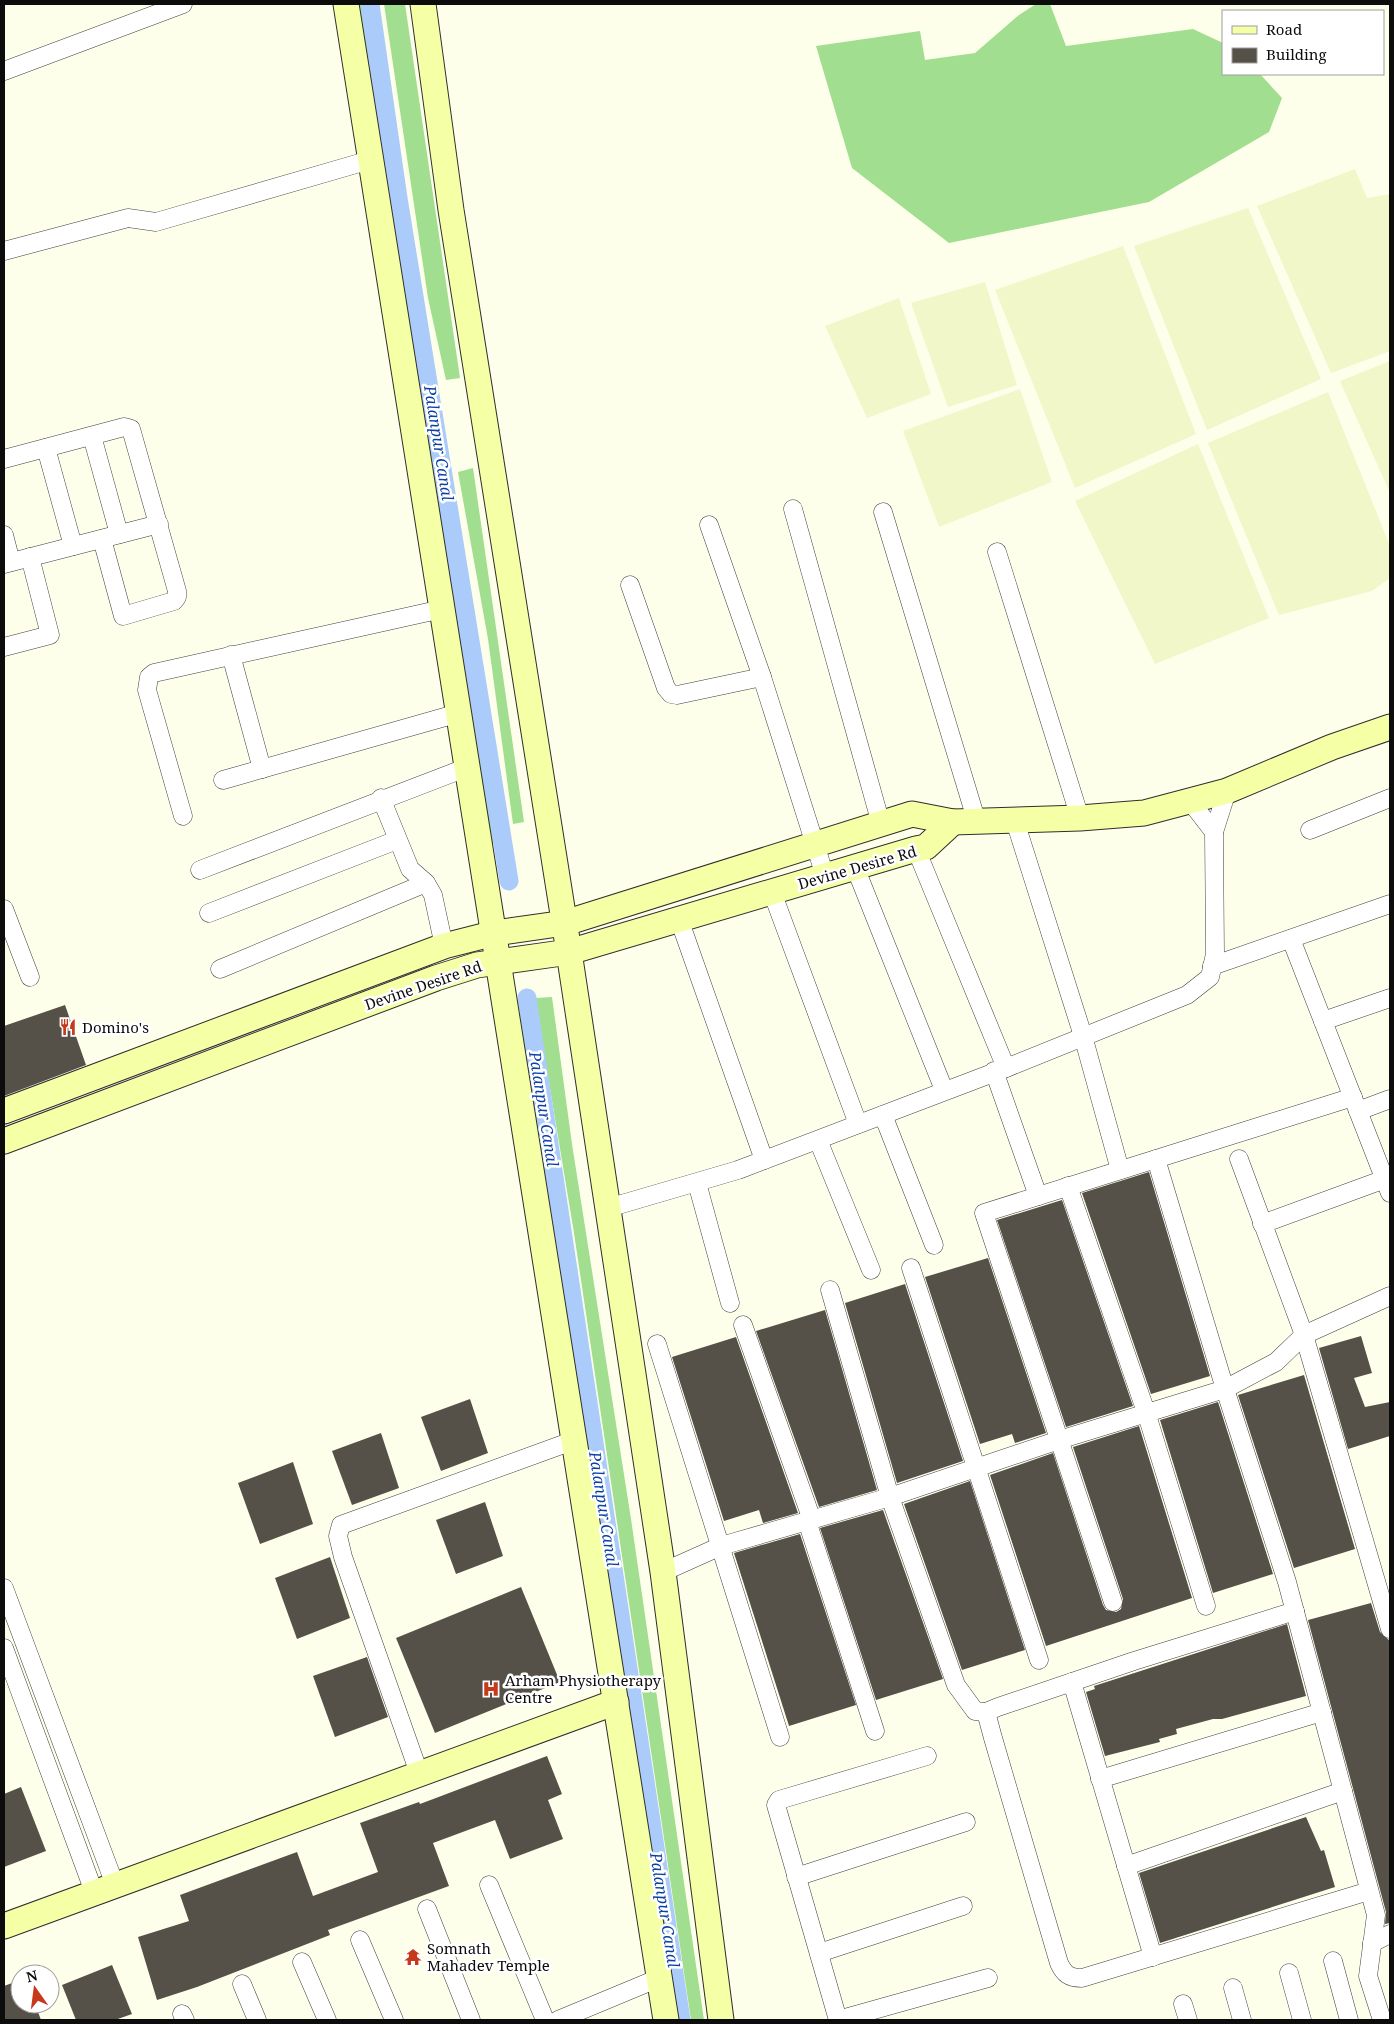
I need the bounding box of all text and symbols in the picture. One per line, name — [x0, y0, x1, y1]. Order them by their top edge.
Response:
legend — [1222, 10, 1384, 75]
text: Road — [1266, 19, 1302, 39]
text: Building — [1266, 44, 1327, 64]
water label: Palanpur Canal — [419, 383, 459, 502]
street label: Devine Desire Rd — [795, 840, 919, 894]
street label: Devine Desire Rd — [362, 956, 484, 1014]
restaurant icon: Domino's — [58, 1017, 78, 1037]
place label: Domino's — [82, 1017, 149, 1037]
water label: Palanpur Canal — [524, 1049, 564, 1168]
water label: Palanpur Canal — [584, 1449, 624, 1568]
place label: Arham Physiotherapy Centre — [505, 1670, 662, 1707]
hospital icon: Arham Physiotherapy Centre — [481, 1679, 501, 1699]
water label: Palanpur Canal — [645, 1850, 685, 1969]
place label: Somnath Mahadev Temple — [427, 1938, 550, 1975]
temple icon: Somnath Mahadev Temple — [403, 1947, 423, 1967]
north arrow — [10, 1964, 60, 2014]
text: N — [24, 1965, 39, 1986]

